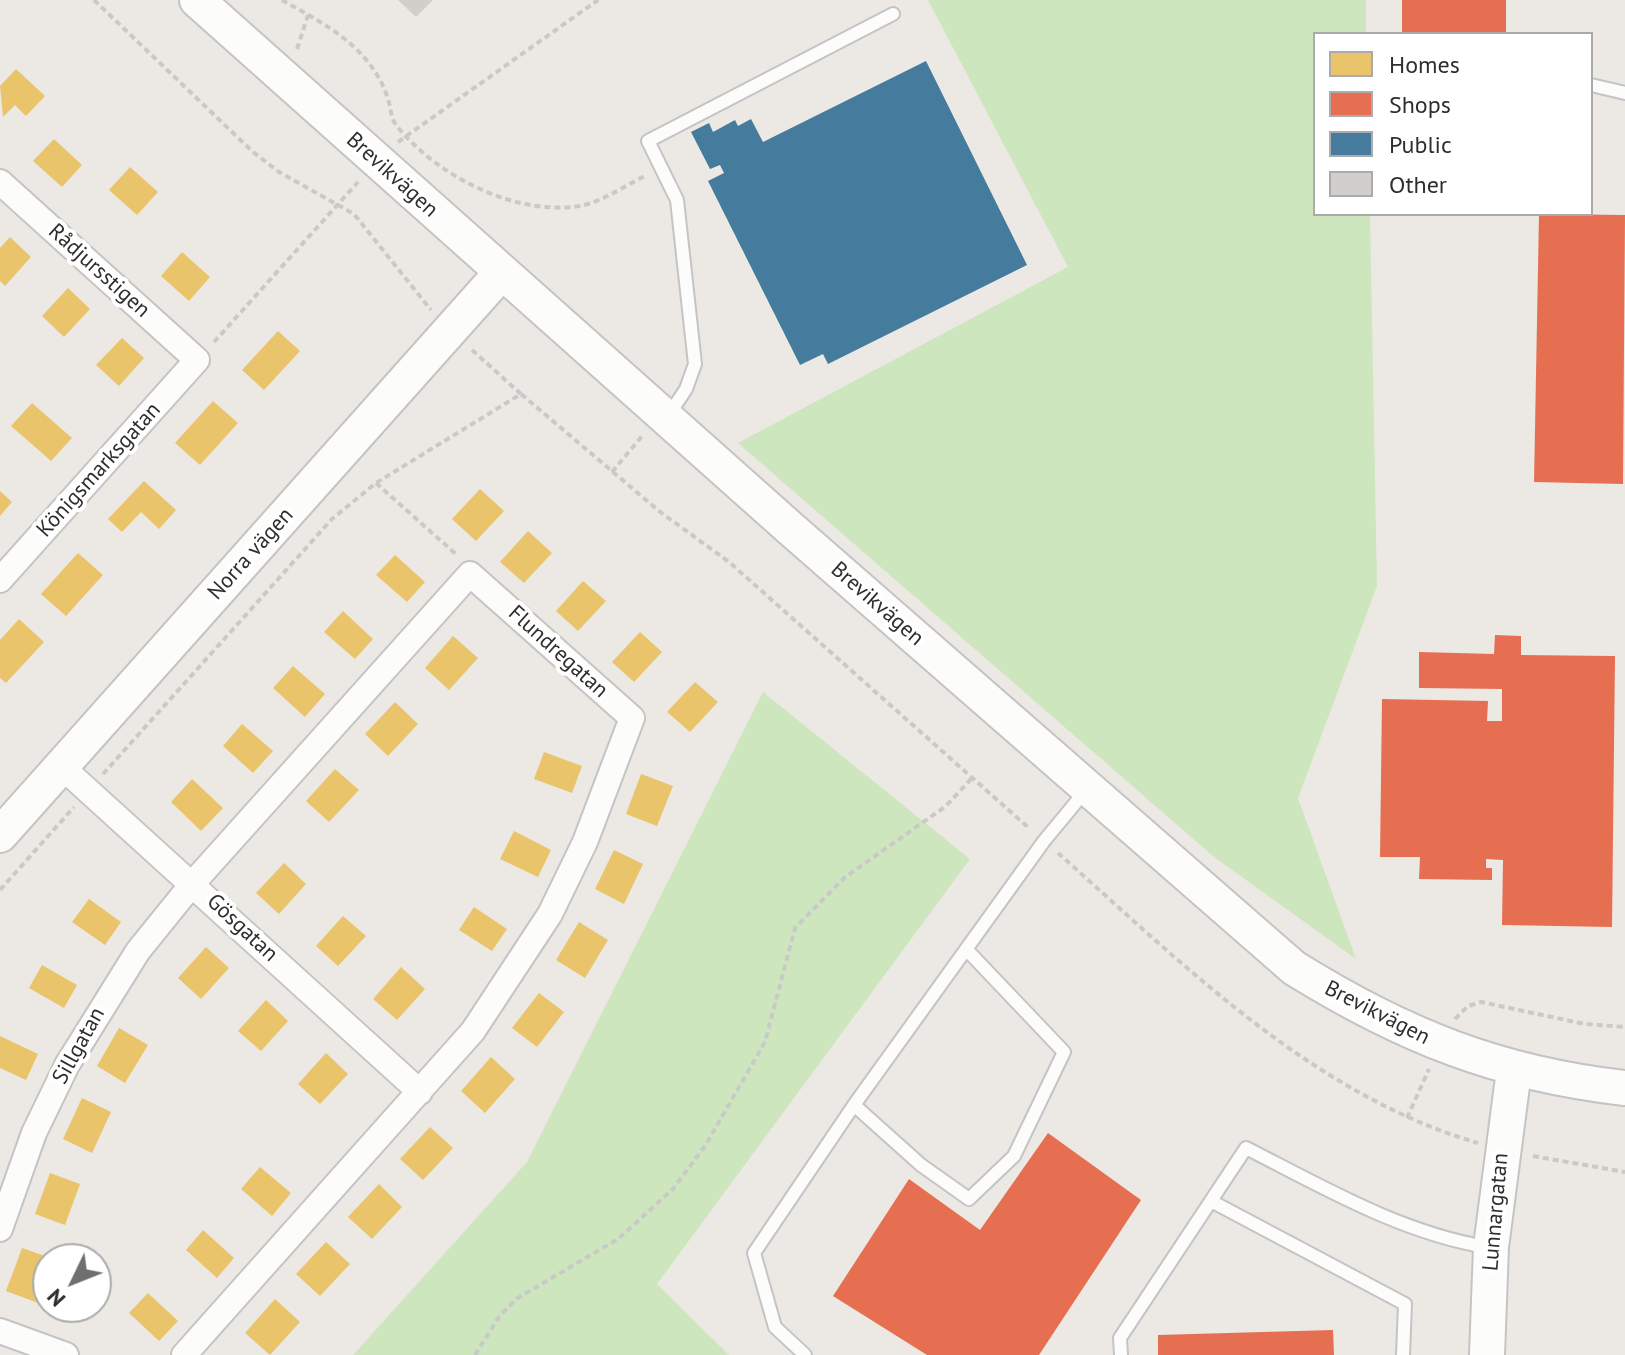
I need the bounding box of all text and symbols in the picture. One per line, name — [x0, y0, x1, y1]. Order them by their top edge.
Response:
legend — [1313, 32, 1593, 216]
text: Homes — [1389, 49, 1460, 80]
text: Shops — [1389, 89, 1451, 120]
street label: Brevikvägen — [341, 127, 443, 223]
text: Public — [1389, 129, 1452, 160]
text: Other — [1389, 169, 1447, 200]
street label: Rådjursstigen — [43, 218, 155, 324]
street label: Königsmarksgatan — [32, 397, 166, 543]
street label: Norra vägen — [203, 502, 299, 606]
street label: Brevikvägen — [825, 556, 929, 652]
street label: Flundregatan — [503, 600, 613, 704]
street label: Gösgatan — [201, 888, 283, 968]
street label: Brevikvägen — [1320, 975, 1434, 1051]
street label: Sillgatan — [47, 1003, 111, 1089]
street label: Lunnargatan — [1478, 1152, 1514, 1272]
north arrow — [32, 1243, 112, 1323]
text: N — [41, 1283, 71, 1313]

